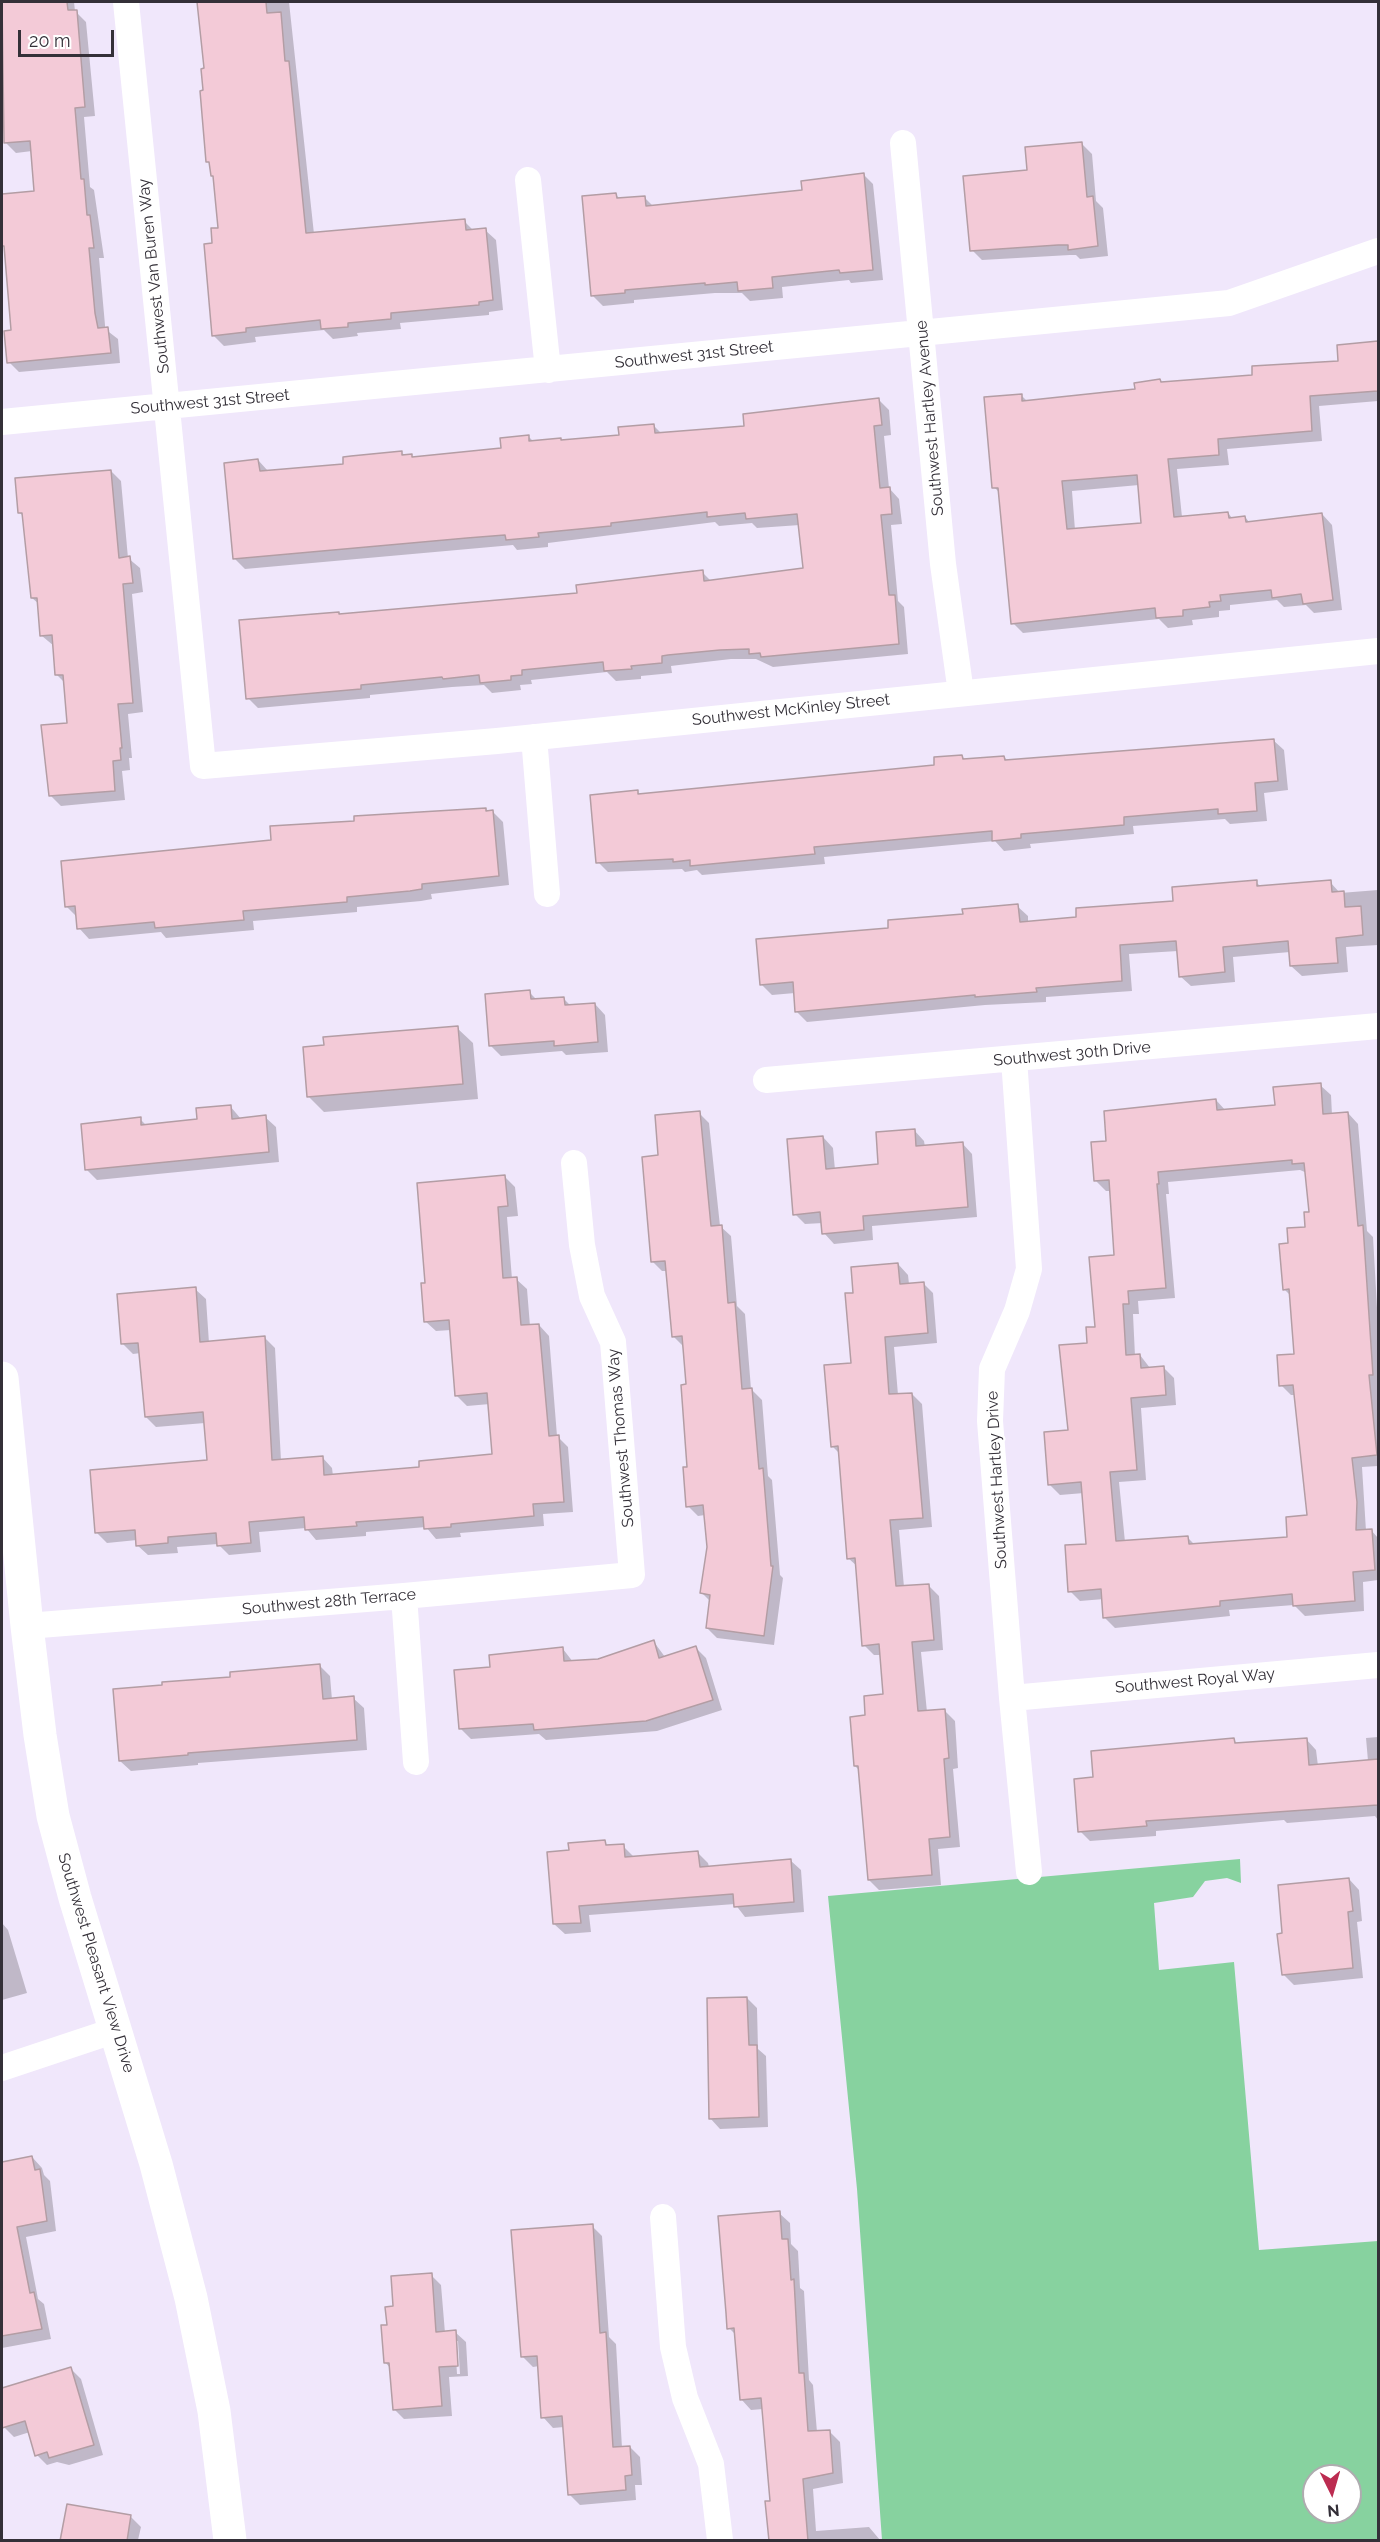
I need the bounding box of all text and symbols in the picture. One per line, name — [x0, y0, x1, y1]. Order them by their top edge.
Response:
scale bar — [21, 18, 117, 56]
text: 20 m — [29, 30, 71, 51]
street label: Southwest Van Buren Way — [134, 178, 174, 374]
street label: Southwest Hartley Avenue — [912, 319, 948, 517]
street label: Southwest 31st Street — [614, 337, 774, 373]
street label: Southwest 31st Street — [130, 385, 290, 419]
street label: Southwest McKinley Street — [691, 690, 891, 730]
street label: Southwest 30th Drive — [993, 1038, 1151, 1070]
street label: Southwest Thomas Way — [604, 1348, 638, 1528]
street label: Southwest Hartley Drive — [983, 1390, 1011, 1570]
street label: Southwest 28th Terrace — [241, 1585, 417, 1619]
street label: Southwest Royal Way — [1114, 1664, 1276, 1698]
street label: Southwest Pleasant View Drive — [53, 1851, 139, 2075]
north arrow — [1302, 2464, 1362, 2524]
text: N — [1327, 2500, 1340, 2520]

